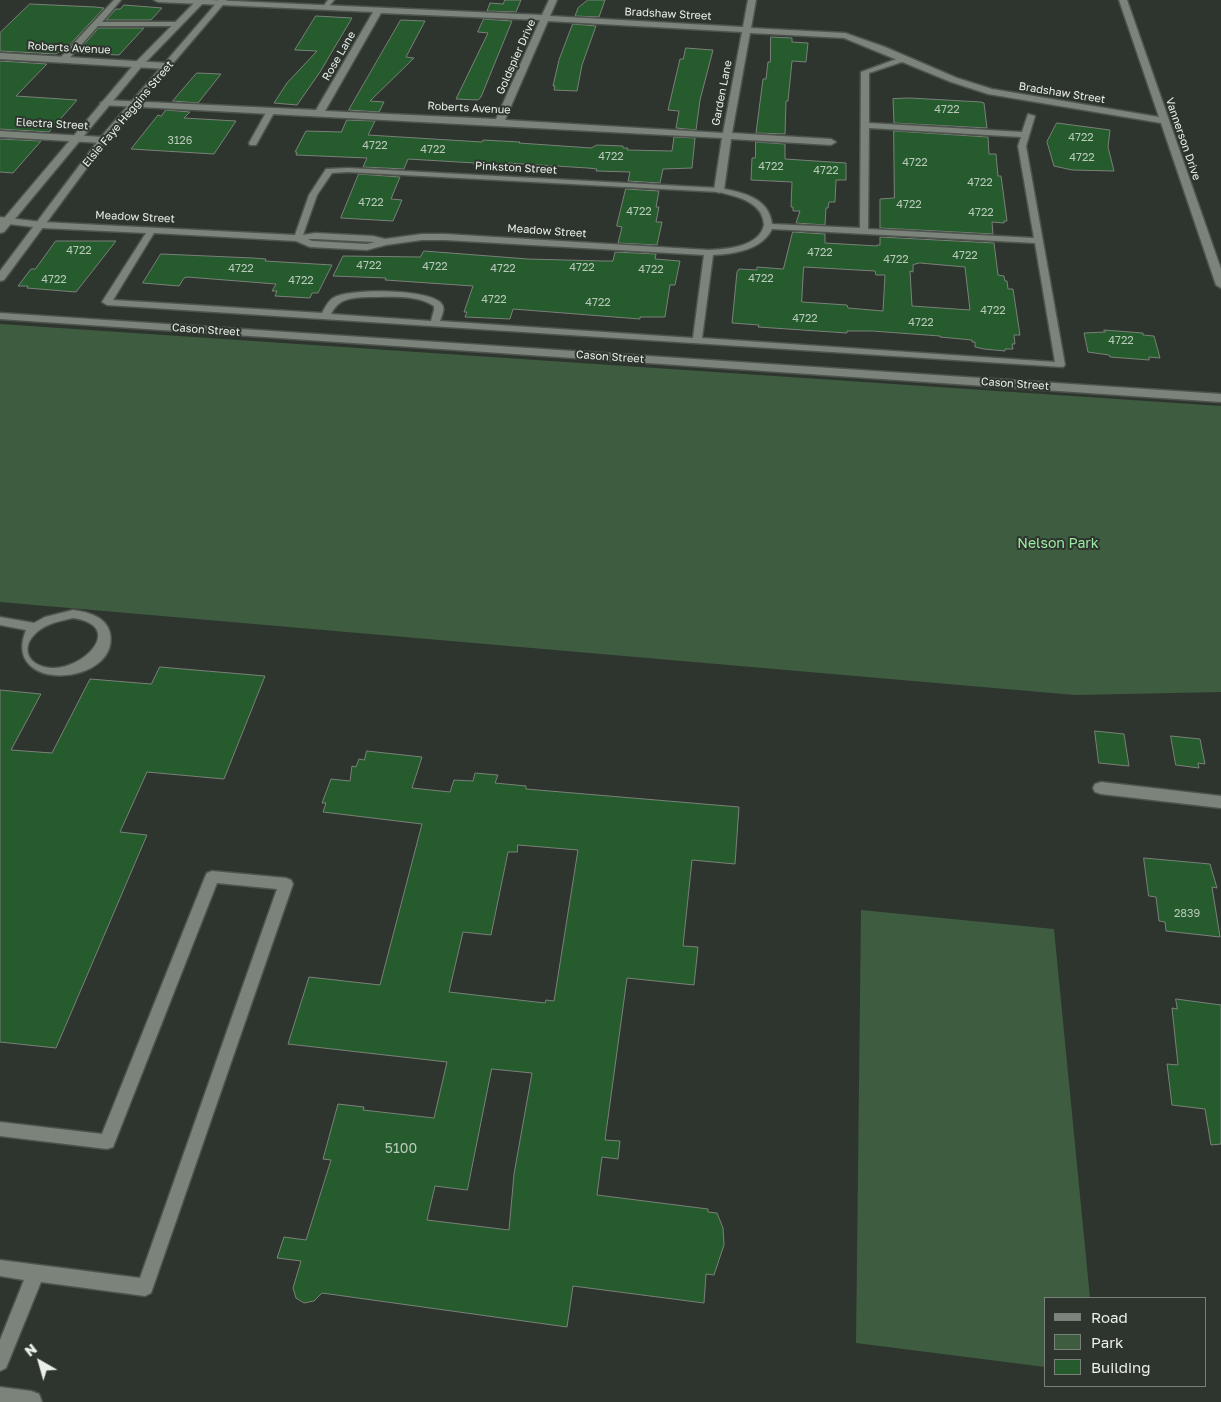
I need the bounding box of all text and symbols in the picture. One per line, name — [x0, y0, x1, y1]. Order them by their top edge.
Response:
street label: Bradshaw Street — [624, 5, 712, 23]
street label: Goldspier Drive — [494, 17, 538, 97]
street label: Rose Lane — [320, 29, 358, 83]
street label: Roberts Avenue — [27, 39, 111, 57]
street label: Elsie Faye Heggins Street — [80, 58, 176, 170]
street label: Garden Lane — [709, 59, 735, 127]
street label: Bradshaw Street — [1018, 80, 1106, 106]
street label: Vannerson Drive — [1163, 96, 1203, 182]
street label: Roberts Avenue — [427, 99, 511, 117]
house number: 4722 — [934, 103, 960, 117]
street label: Electra Street — [15, 116, 89, 132]
house number: 4722 — [1068, 131, 1094, 145]
house number: 3126 — [168, 134, 192, 148]
house number: 4722 — [362, 139, 388, 153]
house number: 4722 — [420, 143, 446, 157]
house number: 4722 — [598, 150, 624, 164]
house number: 4722 — [1069, 151, 1095, 165]
house number: 4722 — [902, 156, 928, 170]
street label: Pinkston Street — [475, 159, 557, 177]
house number: 4722 — [758, 160, 784, 174]
house number: 4722 — [813, 164, 839, 178]
house number: 4722 — [967, 176, 993, 190]
house number: 4722 — [358, 196, 384, 210]
house number: 4722 — [896, 198, 922, 212]
house number: 4722 — [626, 205, 652, 219]
house number: 4722 — [968, 206, 994, 220]
street label: Meadow Street — [95, 208, 175, 226]
street label: Meadow Street — [507, 222, 587, 240]
house number: 4722 — [66, 244, 92, 258]
house number: 4722 — [807, 246, 833, 260]
house number: 4722 — [952, 249, 978, 263]
house number: 4722 — [883, 253, 909, 267]
house number: 4722 — [356, 259, 382, 273]
house number: 4722 — [422, 260, 448, 274]
house number: 4722 — [569, 261, 595, 275]
house number: 4722 — [228, 262, 254, 276]
house number: 4722 — [490, 262, 516, 276]
house number: 4722 — [638, 263, 664, 277]
house number: 4722 — [748, 272, 774, 286]
house number: 4722 — [41, 273, 67, 287]
house number: 4722 — [288, 274, 314, 288]
house number: 4722 — [481, 293, 507, 307]
house number: 4722 — [585, 296, 611, 310]
house number: 4722 — [980, 304, 1006, 318]
house number: 4722 — [792, 312, 818, 326]
house number: 4722 — [908, 316, 934, 330]
street label: Cason Street — [172, 321, 240, 339]
house number: 4722 — [1108, 334, 1134, 348]
street label: Cason Street — [576, 348, 644, 366]
street label: Cason Street — [981, 375, 1049, 393]
park label: Nelson Park — [1017, 536, 1099, 552]
house number: 2839 — [1174, 907, 1200, 921]
house number: 5100 — [385, 1141, 417, 1157]
legend — [1044, 1297, 1206, 1387]
text: Road — [1091, 1308, 1128, 1326]
text: Park — [1091, 1333, 1123, 1351]
north arrow — [15, 1337, 65, 1387]
text: N — [21, 1340, 40, 1360]
text: Building — [1091, 1358, 1151, 1376]

